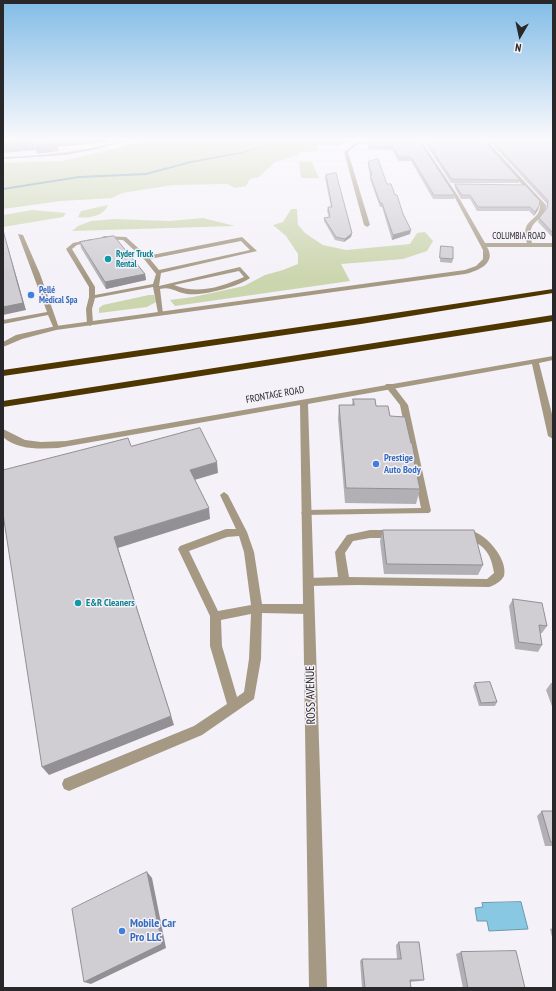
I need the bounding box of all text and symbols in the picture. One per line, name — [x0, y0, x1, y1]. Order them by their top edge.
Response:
north arrow — [500, 16, 540, 56]
text: N — [514, 40, 522, 55]
street label: COLUMBIA ROAD — [492, 231, 546, 241]
place label: Ryder Truck Rental — [116, 249, 153, 270]
marker: Ryder Truck Rental — [103, 254, 113, 264]
place label: Pellé Medical Spa — [39, 285, 77, 306]
marker: Pellé Medical Spa — [26, 290, 36, 300]
street label: FRONTAGE ROAD — [245, 384, 305, 406]
place label: Prestige Auto Body — [384, 452, 421, 476]
marker: Prestige Auto Body — [371, 459, 381, 469]
place label: E&R Cleaners — [86, 597, 135, 609]
marker: E&R Cleaners — [73, 598, 83, 608]
street label: ROSS AVENUE — [303, 666, 319, 724]
place label: Mobile Car Pro LLC — [130, 917, 176, 945]
marker: Mobile Car Pro LLC — [117, 926, 127, 936]

